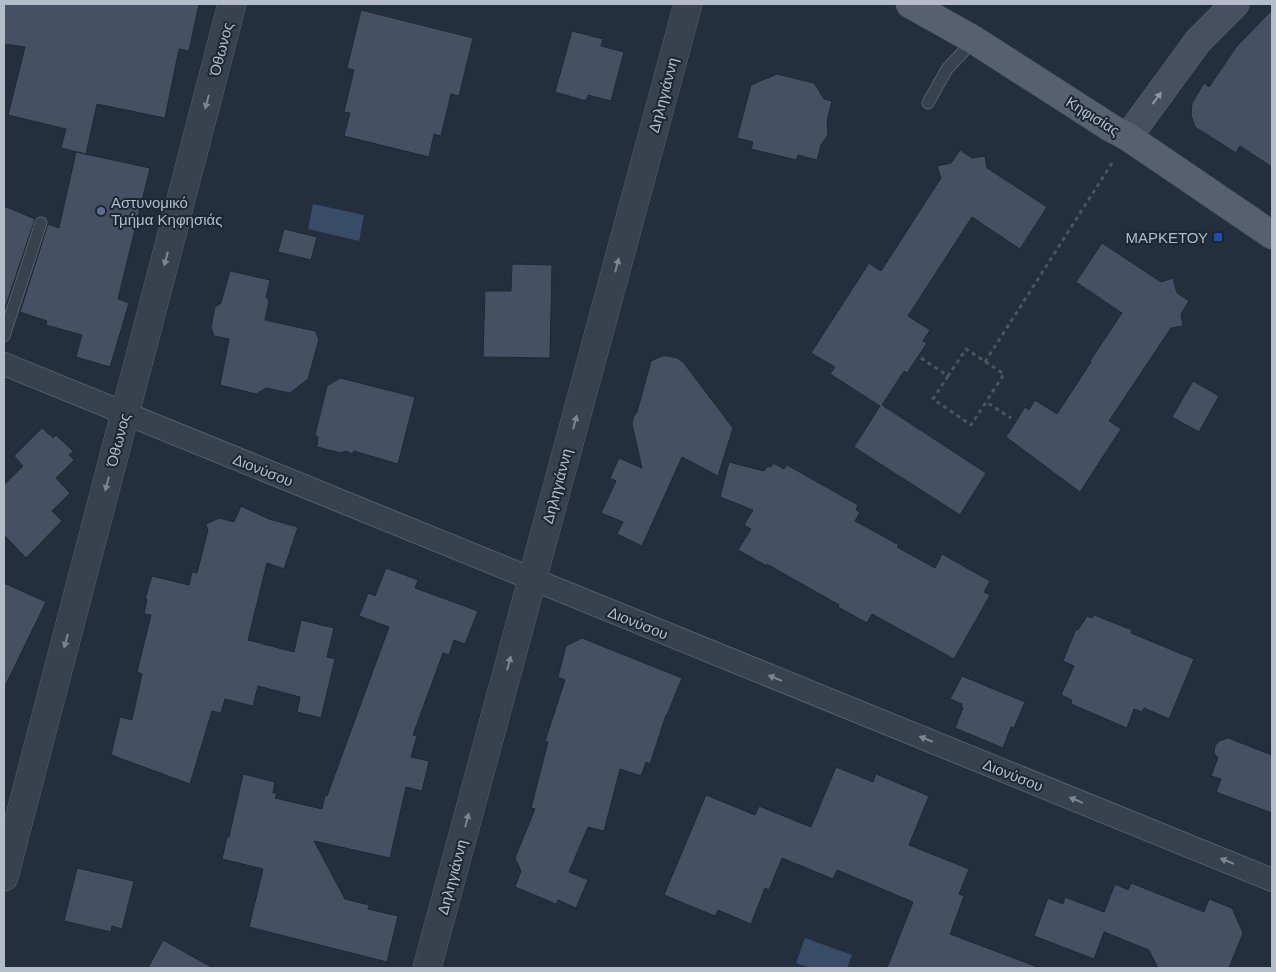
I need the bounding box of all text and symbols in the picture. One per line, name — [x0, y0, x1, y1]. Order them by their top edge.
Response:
street label: Όθωνος — [205, 20, 236, 79]
street label: Δηληγιάννη — [645, 56, 681, 134]
one-way arrow — [1152, 91, 1162, 105]
street label: Κηφισίας — [1063, 93, 1123, 139]
one-way arrow — [203, 94, 211, 109]
place label: Αστυνομικό Τμήμα Κηφησιάς — [111, 194, 222, 228]
marker: Αστυνομικό Τμήμα Κηφησιάς — [95, 205, 107, 217]
place label: ΜΑΡΚΕΤΟΥ — [1125, 229, 1208, 246]
marker: ΜΑΡΚΕΤΟΥ — [1212, 231, 1224, 243]
one-way arrow — [161, 251, 169, 266]
one-way arrow — [614, 257, 622, 272]
street label: Όθωνος — [102, 411, 133, 470]
one-way arrow — [571, 414, 579, 429]
street label: Δηληγιάννη — [539, 447, 575, 525]
street label: Διονύσου — [231, 450, 295, 490]
one-way arrow — [103, 476, 111, 491]
street label: Διονύσου — [606, 603, 670, 643]
one-way arrow — [61, 634, 69, 649]
one-way arrow — [506, 655, 514, 670]
one-way arrow — [768, 674, 782, 682]
one-way arrow — [919, 735, 933, 743]
street label: Διονύσου — [981, 755, 1045, 795]
one-way arrow — [1069, 796, 1084, 804]
one-way arrow — [463, 812, 471, 827]
street label: Δηληγιάννη — [434, 838, 470, 916]
one-way arrow — [1220, 857, 1234, 865]

